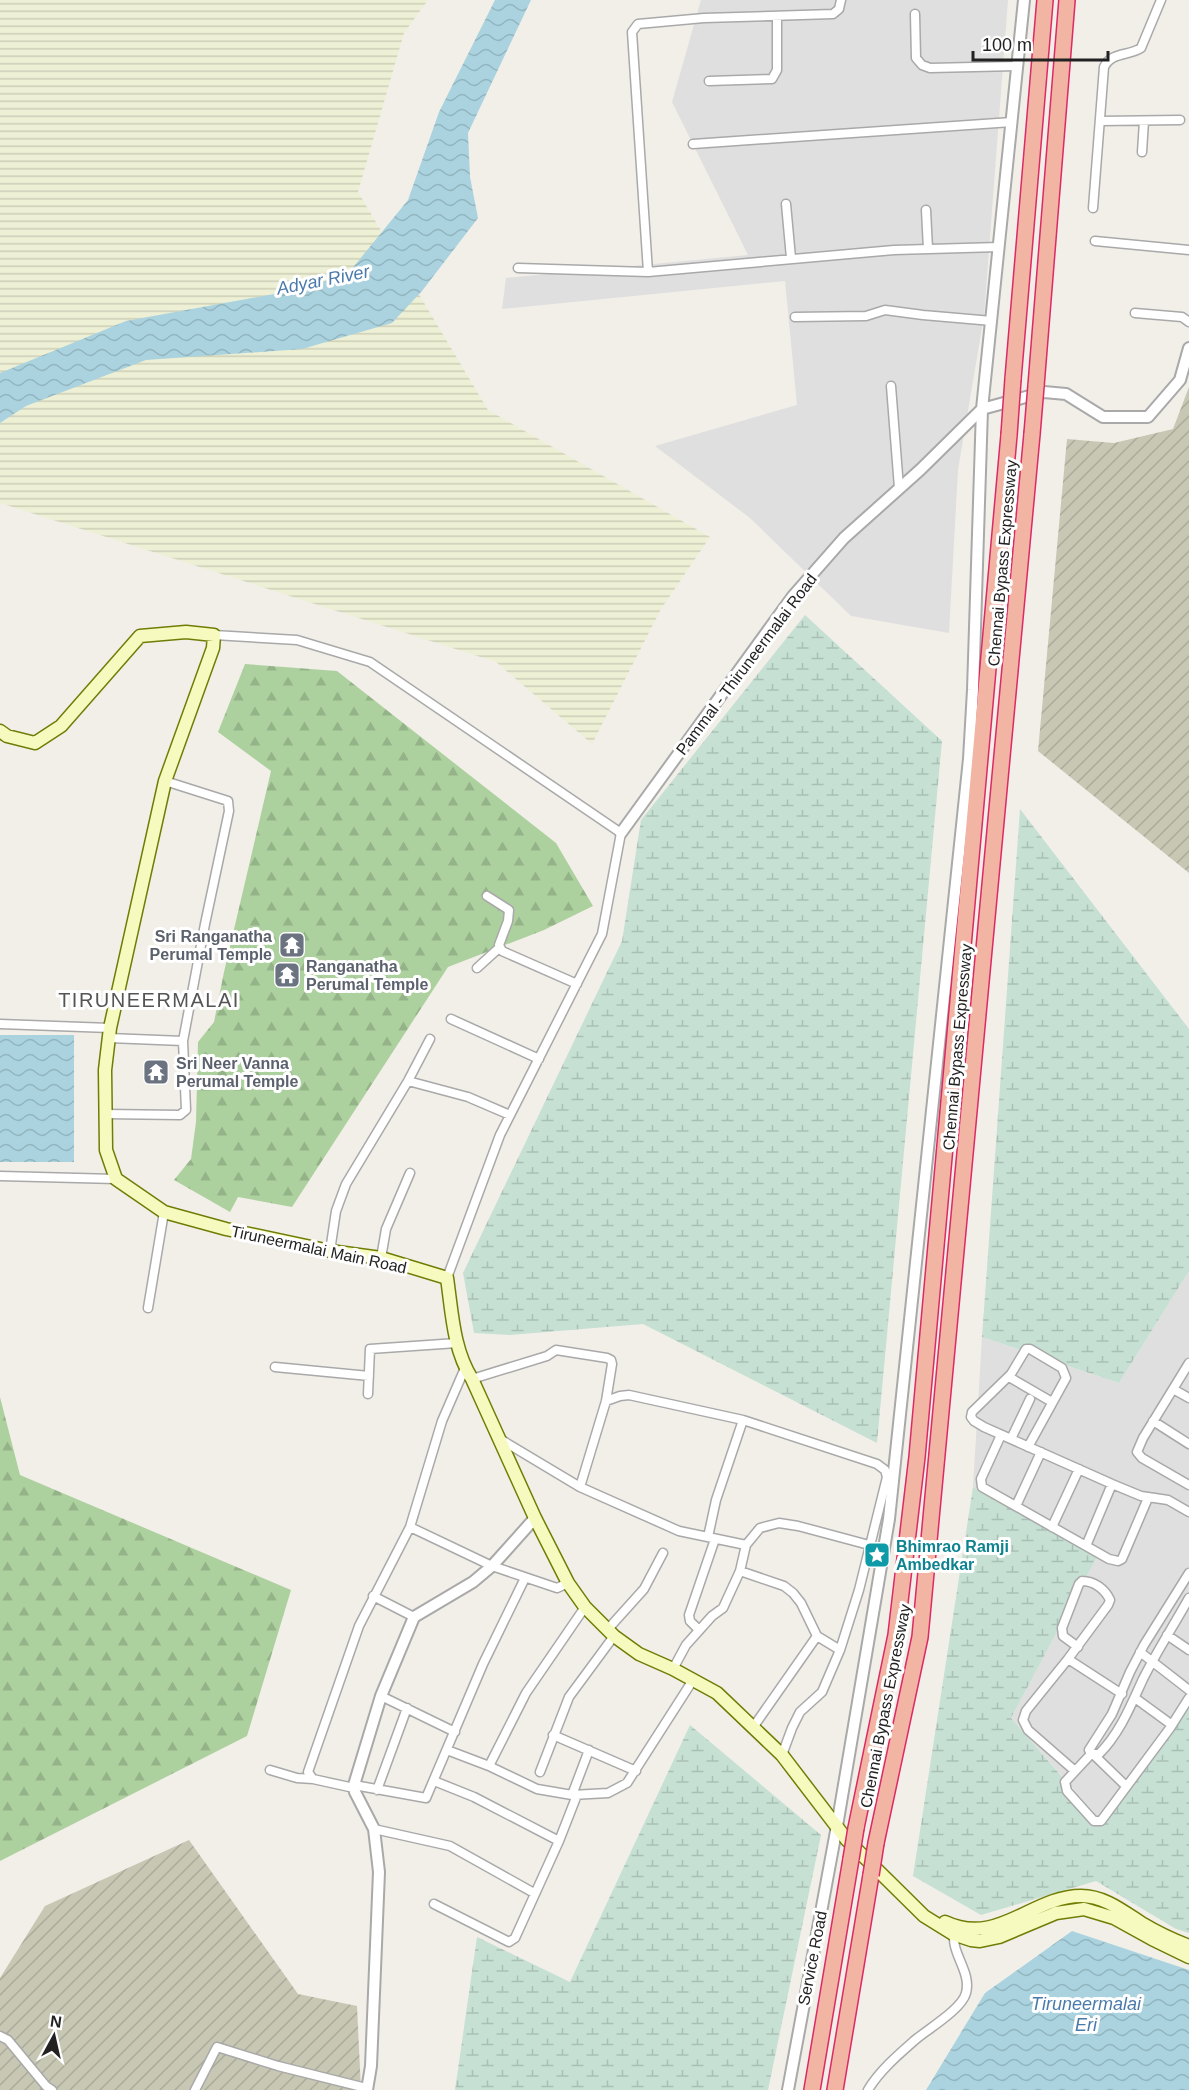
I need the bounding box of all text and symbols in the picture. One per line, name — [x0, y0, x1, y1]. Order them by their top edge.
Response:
scale bar — [973, 24, 1108, 62]
text: 100 m — [982, 35, 1032, 55]
water label: Adyar River — [274, 261, 372, 299]
street label: Chennai Bypass Expressway — [985, 459, 1020, 667]
street label: Pammal - Thiruneermalai Road — [673, 571, 820, 758]
place label: Sri Ranganatha Perumal Temple — [150, 928, 272, 963]
temple icon: Sri Ranganatha Perumal Temple — [277, 930, 307, 960]
street label: Chennai Bypass Expressway — [940, 943, 975, 1151]
place label: Ranganatha Perumal Temple — [306, 958, 429, 993]
temple icon: Ranganatha Perumal Temple — [272, 960, 302, 990]
district label: TIRUNEERMALAI — [58, 989, 240, 1011]
place label: Sri Neer Vanna Perumal Temple — [176, 1055, 299, 1090]
temple icon: Sri Neer Vanna Perumal Temple — [141, 1057, 171, 1087]
street label: Tiruneermalai Main Road — [230, 1223, 408, 1276]
place label: Bhimrao Ramji Ambedkar — [896, 1538, 1009, 1573]
place icon: Bhimrao Ramji Ambedkar — [862, 1540, 892, 1570]
street label: Chennai Bypass Expressway — [857, 1603, 914, 1809]
street label: Service Road — [795, 1909, 830, 2007]
water label: Tiruneermalai Eri — [1031, 1994, 1142, 2035]
north arrow — [24, 2006, 84, 2066]
text: N — [49, 2012, 63, 2031]

